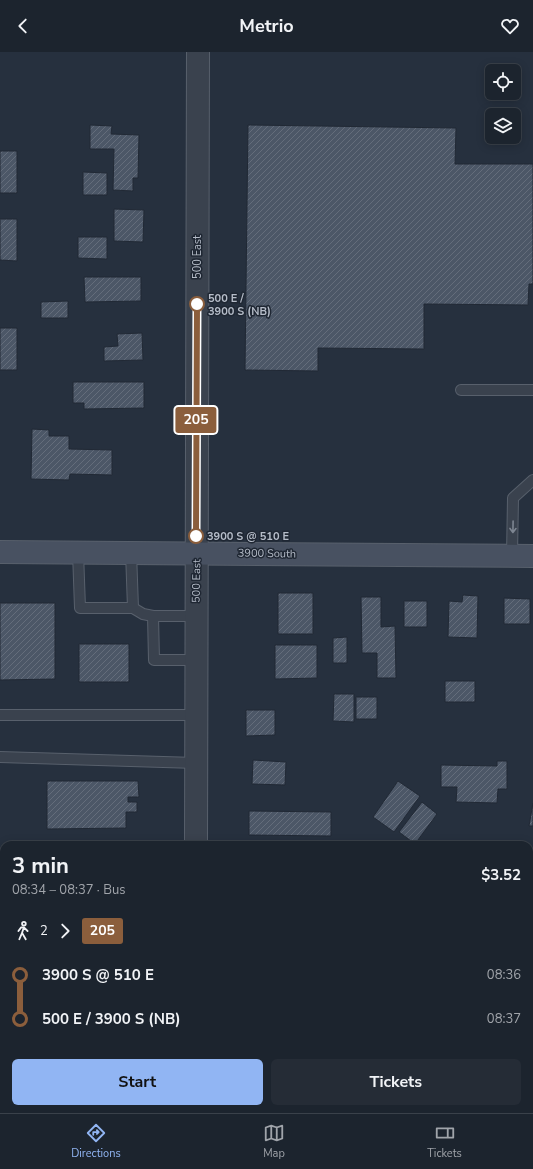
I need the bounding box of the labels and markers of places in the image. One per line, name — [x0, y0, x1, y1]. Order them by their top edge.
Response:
place label: 500 E / 3900 S (NB) — [208, 291, 271, 319]
marker: 500 E / 3900 S (NB) — [189, 296, 205, 312]
marker: 3900 S @ 510 E — [188, 528, 204, 544]
place label: 3900 S @ 510 E — [207, 529, 289, 544]

